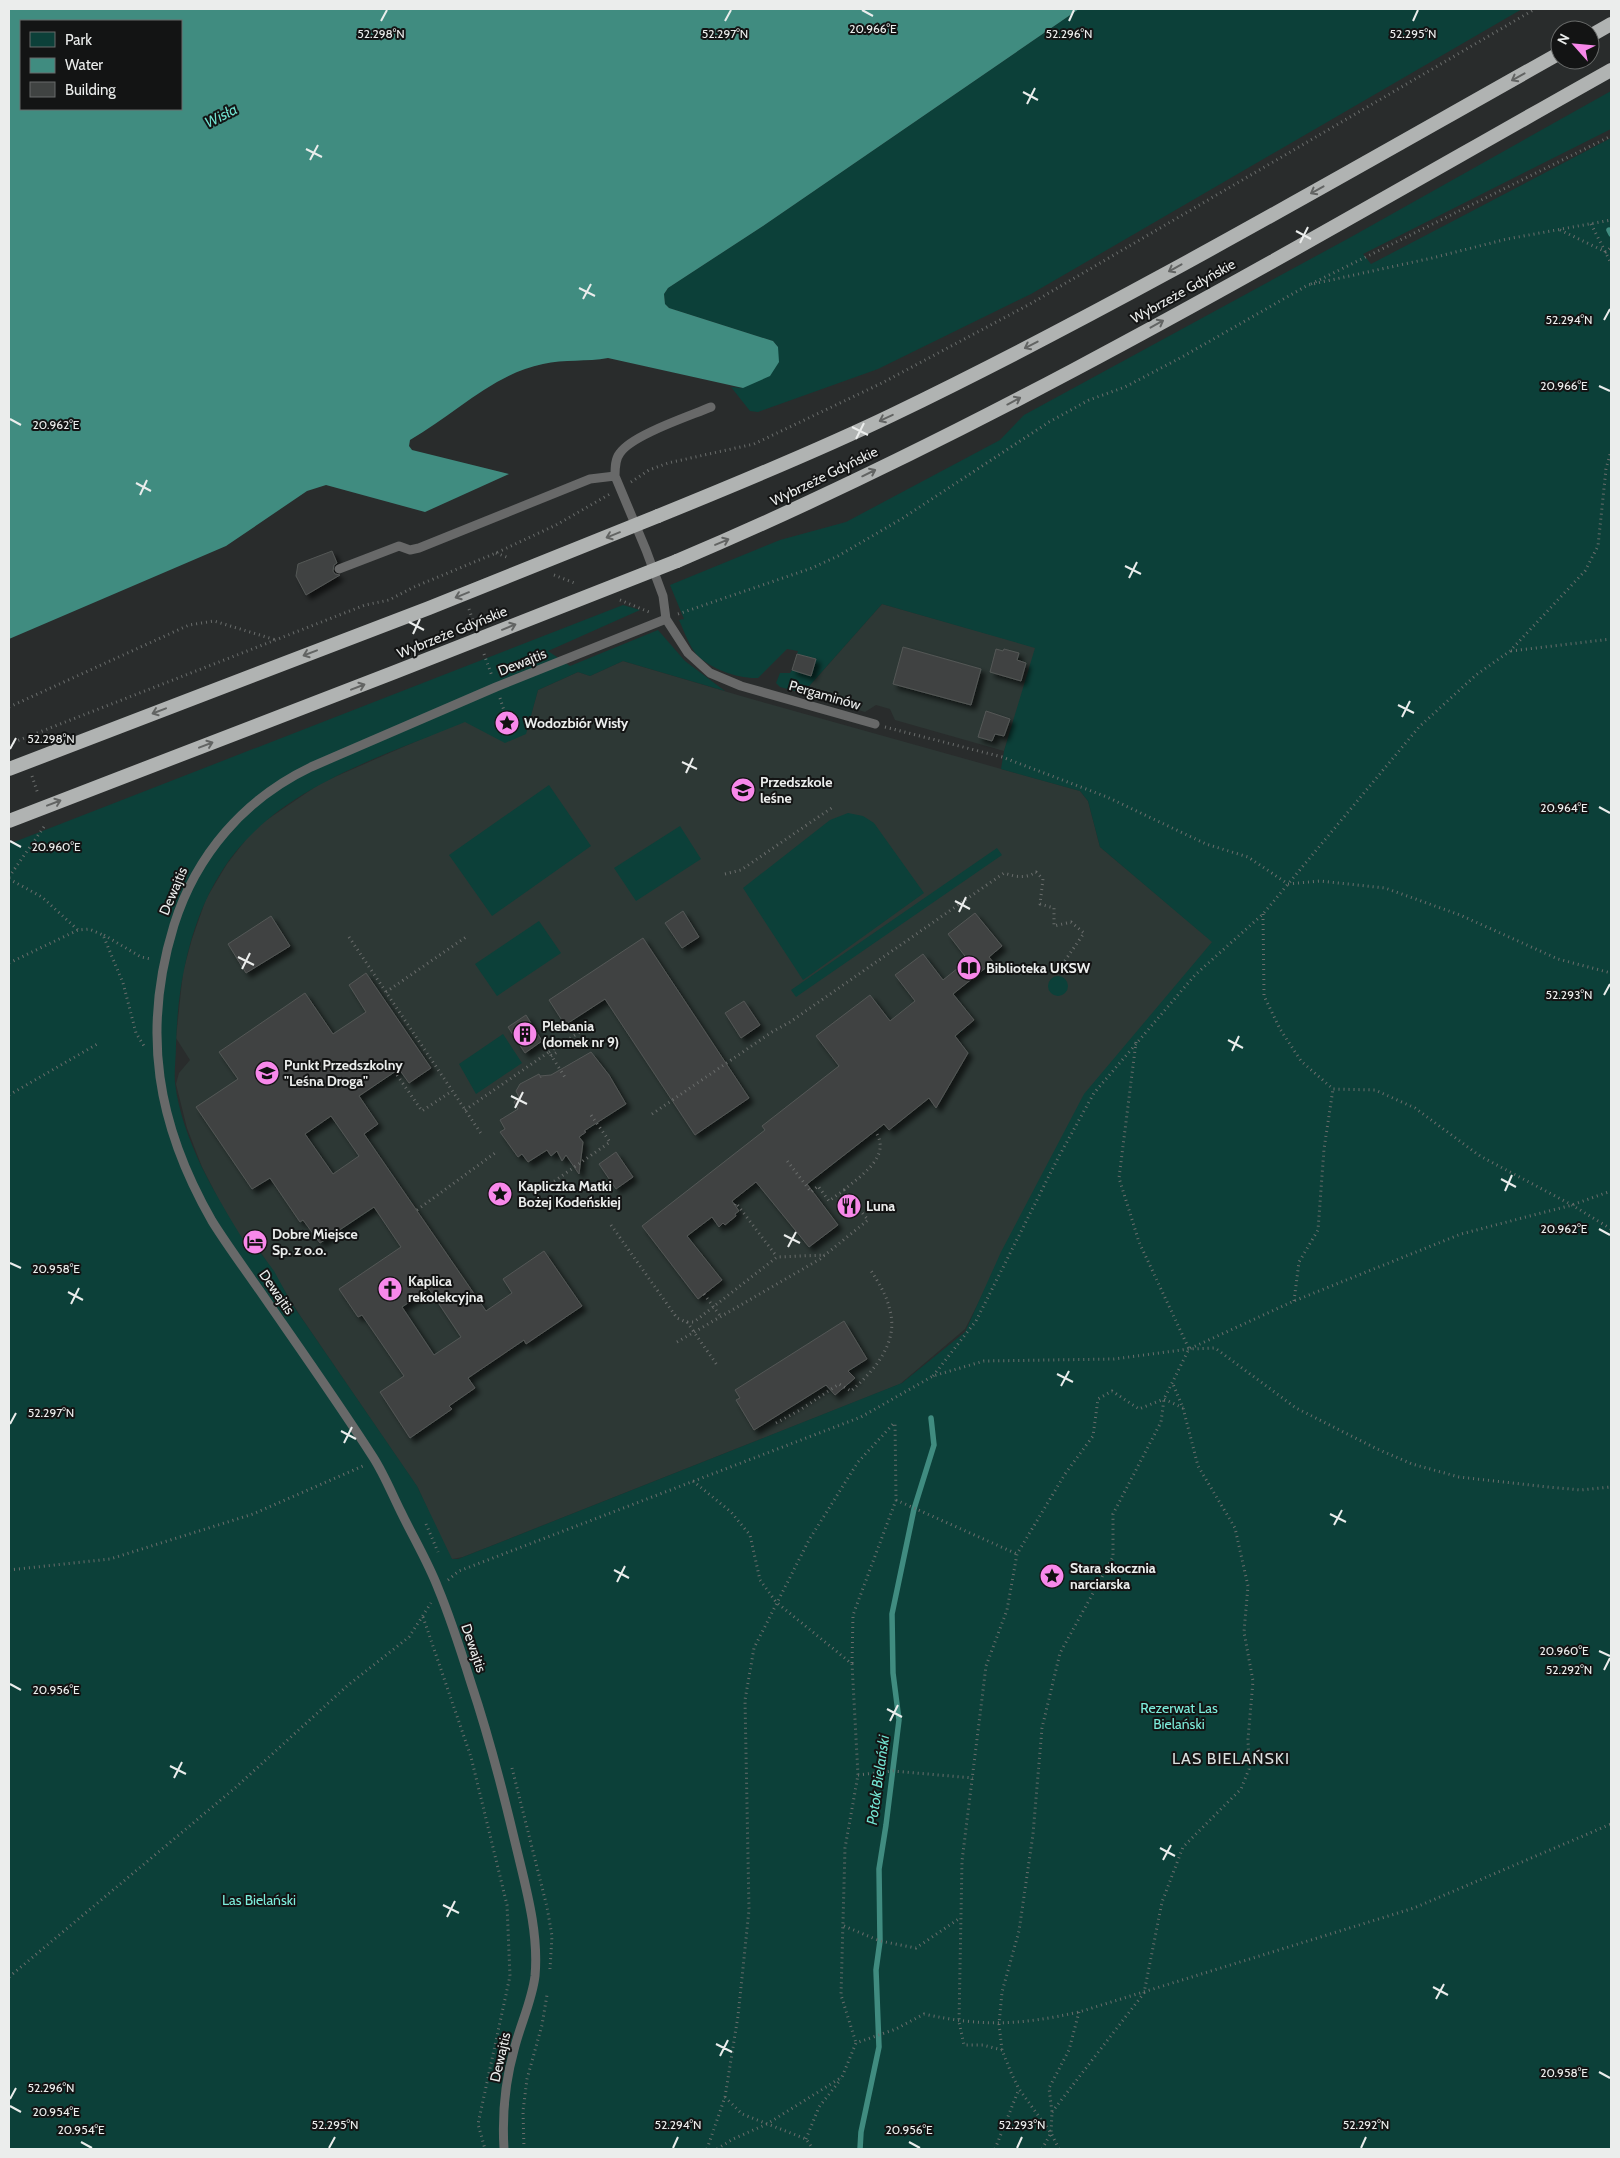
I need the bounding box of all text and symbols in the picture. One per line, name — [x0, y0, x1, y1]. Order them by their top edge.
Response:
legend — [20, 20, 182, 110]
north arrow — [1550, 20, 1600, 70]
text: 20.966°E — [849, 21, 897, 36]
text: 52.298°N — [357, 26, 405, 41]
text: 52.297°N — [702, 26, 748, 41]
text: 52.296°N — [1045, 26, 1093, 41]
text: 52.295°N — [1390, 26, 1436, 41]
text: Park — [65, 31, 92, 49]
text: N — [1553, 31, 1574, 48]
text: Water — [65, 56, 103, 74]
one-way arrow — [1510, 72, 1525, 82]
text: Building — [65, 81, 116, 99]
water label: Wisła — [202, 100, 240, 132]
one-way arrow — [1309, 185, 1324, 195]
street label: Wybrzeże Gdyńskie — [1127, 255, 1239, 327]
one-way arrow — [1168, 264, 1182, 274]
text: 52.294°N — [1545, 312, 1593, 327]
one-way arrow — [1150, 319, 1165, 329]
one-way arrow — [1024, 340, 1039, 350]
text: 20.966°E — [1540, 378, 1588, 393]
one-way arrow — [1006, 395, 1021, 405]
one-way arrow — [879, 413, 894, 423]
text: 20.962°E — [32, 417, 80, 432]
street label: Wybrzeże Gdyńskie — [767, 442, 881, 510]
one-way arrow — [861, 468, 876, 477]
one-way arrow — [606, 530, 621, 540]
one-way arrow — [714, 537, 729, 547]
one-way arrow — [455, 591, 470, 600]
street label: Wybrzeże Gdyńskie — [394, 602, 510, 662]
one-way arrow — [501, 622, 516, 632]
street label: Dewajtis — [495, 644, 549, 680]
one-way arrow — [303, 649, 319, 658]
street label: Pergaminów — [787, 676, 863, 714]
one-way arrow — [349, 682, 365, 691]
one-way arrow — [152, 707, 167, 717]
place icon: Wodozbiór Wisły — [494, 710, 520, 736]
place label: Wodozbiór Wisły — [524, 714, 629, 732]
text: 52.298°N — [27, 731, 75, 746]
one-way arrow — [198, 740, 213, 749]
place label: Przedszkole leśne — [760, 773, 832, 807]
school or university icon: Przedszkole leśne — [730, 777, 756, 803]
one-way arrow — [46, 798, 61, 807]
text: 20.964°E — [1540, 800, 1588, 815]
text: 20.960°E — [31, 839, 81, 854]
street label: Dewajtis — [155, 864, 191, 918]
library icon: Biblioteka UKSW — [956, 955, 982, 981]
place label: Biblioteka UKSW — [986, 959, 1091, 977]
text: 52.293°N — [1546, 987, 1592, 1002]
place label: Plebania (domek nr 9) — [542, 1017, 619, 1051]
building icon: Plebania (domek nr 9) — [512, 1021, 538, 1047]
place label: Punkt Przedszkolny "Leśna Droga" — [284, 1056, 403, 1090]
school or university icon: Punkt Przedszkolny "Leśna Droga" — [254, 1060, 280, 1086]
place label: Kapliczka Matki Bożej Kodeńskiej — [518, 1177, 621, 1211]
place icon: Kapliczka Matki Bożej Kodeńskiej — [487, 1181, 513, 1207]
restaurant icon: Luna — [836, 1193, 862, 1219]
place label: Luna — [866, 1197, 895, 1215]
text: 20.962°E — [1540, 1221, 1588, 1236]
place label: Dobre Miejsce Sp. z o.o. — [272, 1225, 358, 1259]
hotel icon: Dobre Miejsce Sp. z o.o. — [242, 1229, 268, 1255]
text: 20.958°E — [32, 1261, 80, 1276]
street label: Dewajtis — [255, 1266, 299, 1318]
place label: Kaplica rekolekcyjna — [408, 1272, 483, 1306]
church icon: Kaplica rekolekcyjna — [377, 1276, 403, 1302]
text: 52.297°N — [28, 1405, 74, 1420]
place label: Stara skocznia narciarska — [1070, 1559, 1156, 1593]
place icon: Stara skocznia narciarska — [1039, 1563, 1065, 1589]
street label: Dewajtis — [457, 1621, 491, 1675]
text: 20.960°E — [1539, 1643, 1589, 1658]
text: 52.292°N — [1546, 1662, 1592, 1677]
text: 20.956°E — [32, 1682, 80, 1697]
park label: Rezerwat Las Bielański — [1140, 1699, 1218, 1733]
water label: Potok Bielański — [863, 1733, 893, 1826]
district label: LAS BIELAŃSKI — [1172, 1749, 1290, 1768]
park label: Las Bielański — [222, 1891, 296, 1909]
street label: Dewajtis — [486, 2030, 514, 2084]
text: 20.958°E — [1540, 2065, 1588, 2080]
text: 52.296°N — [27, 2080, 75, 2095]
text: 20.954°E — [32, 2104, 80, 2119]
text: 52.295°N — [312, 2117, 358, 2132]
text: 52.294°N — [654, 2117, 702, 2132]
text: 52.293°N — [999, 2117, 1045, 2132]
text: 52.292°N — [1343, 2117, 1389, 2132]
text: 20.954°E — [57, 2122, 105, 2137]
text: 20.956°E — [885, 2122, 933, 2137]

